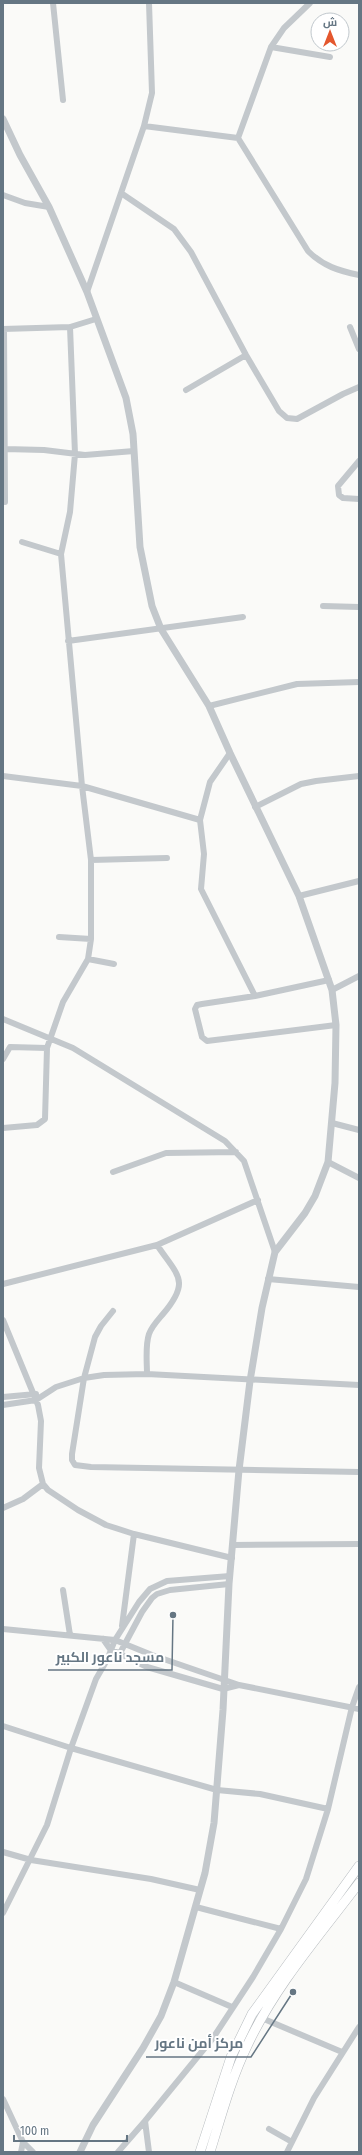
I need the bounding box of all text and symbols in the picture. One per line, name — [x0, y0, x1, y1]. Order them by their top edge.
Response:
north arrow — [310, 12, 350, 52]
text: ش — [323, 16, 337, 29]
callout: مسجد ناعور الكبير — [48, 1644, 172, 1670]
text: مسجد ناعور الكبير — [55, 1649, 164, 1666]
callout: مركز أمن ناعور — [146, 2031, 251, 2057]
text: مركز أمن ناعور — [154, 2034, 243, 2052]
scale bar — [14, 2117, 127, 2143]
text: 100 m — [20, 2124, 49, 2138]

